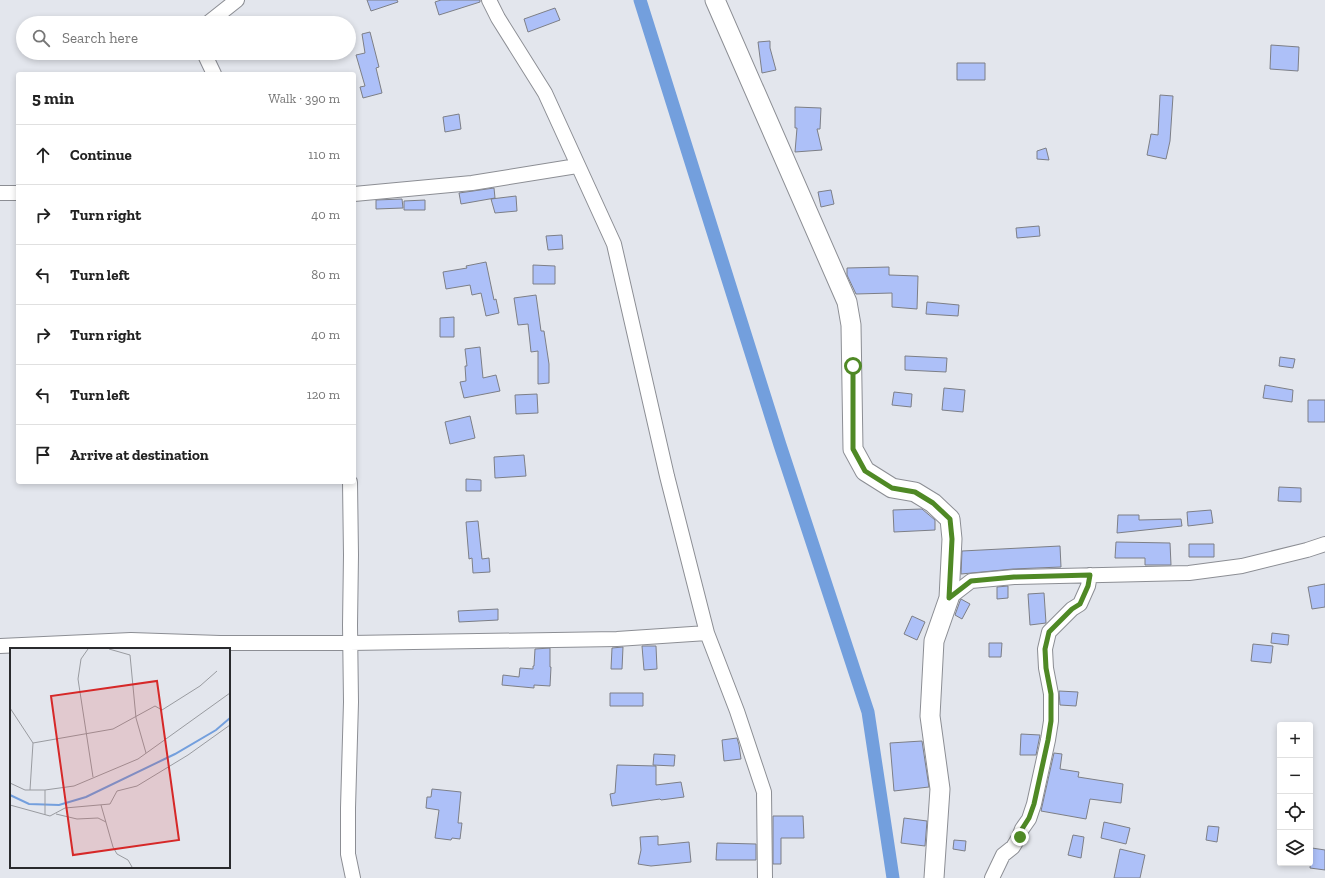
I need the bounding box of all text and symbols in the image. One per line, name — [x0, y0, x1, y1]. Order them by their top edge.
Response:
search box — [16, 16, 356, 60]
icon: search — [30, 27, 52, 49]
text: Search here — [62, 29, 138, 47]
text: 5 min — [32, 88, 74, 108]
text: Walk · 390 m — [268, 91, 340, 106]
icon: ahead — [32, 144, 54, 166]
text: Continue — [70, 146, 132, 164]
text: 110 m — [308, 147, 340, 162]
icon: right — [32, 204, 54, 226]
text: Turn right — [70, 206, 141, 224]
text: 40 m — [311, 207, 340, 222]
icon: left — [32, 264, 54, 286]
text: Turn left — [70, 266, 130, 284]
text: 80 m — [311, 267, 340, 282]
icon: right — [32, 324, 54, 346]
text: Turn right — [70, 326, 141, 344]
text: 40 m — [311, 327, 340, 342]
route start — [844, 357, 862, 375]
icon: left — [32, 384, 54, 406]
text: Turn left — [70, 386, 130, 404]
text: 120 m — [307, 387, 340, 402]
icon: arrive — [32, 444, 54, 466]
text: Arrive at destination — [70, 446, 209, 464]
inset map — [10, 648, 230, 868]
map controls — [1277, 722, 1313, 866]
button: + — [1277, 722, 1313, 758]
button: − — [1277, 758, 1313, 794]
button: locate — [1277, 794, 1313, 830]
route end — [1011, 828, 1029, 846]
button: layers — [1277, 830, 1313, 866]

